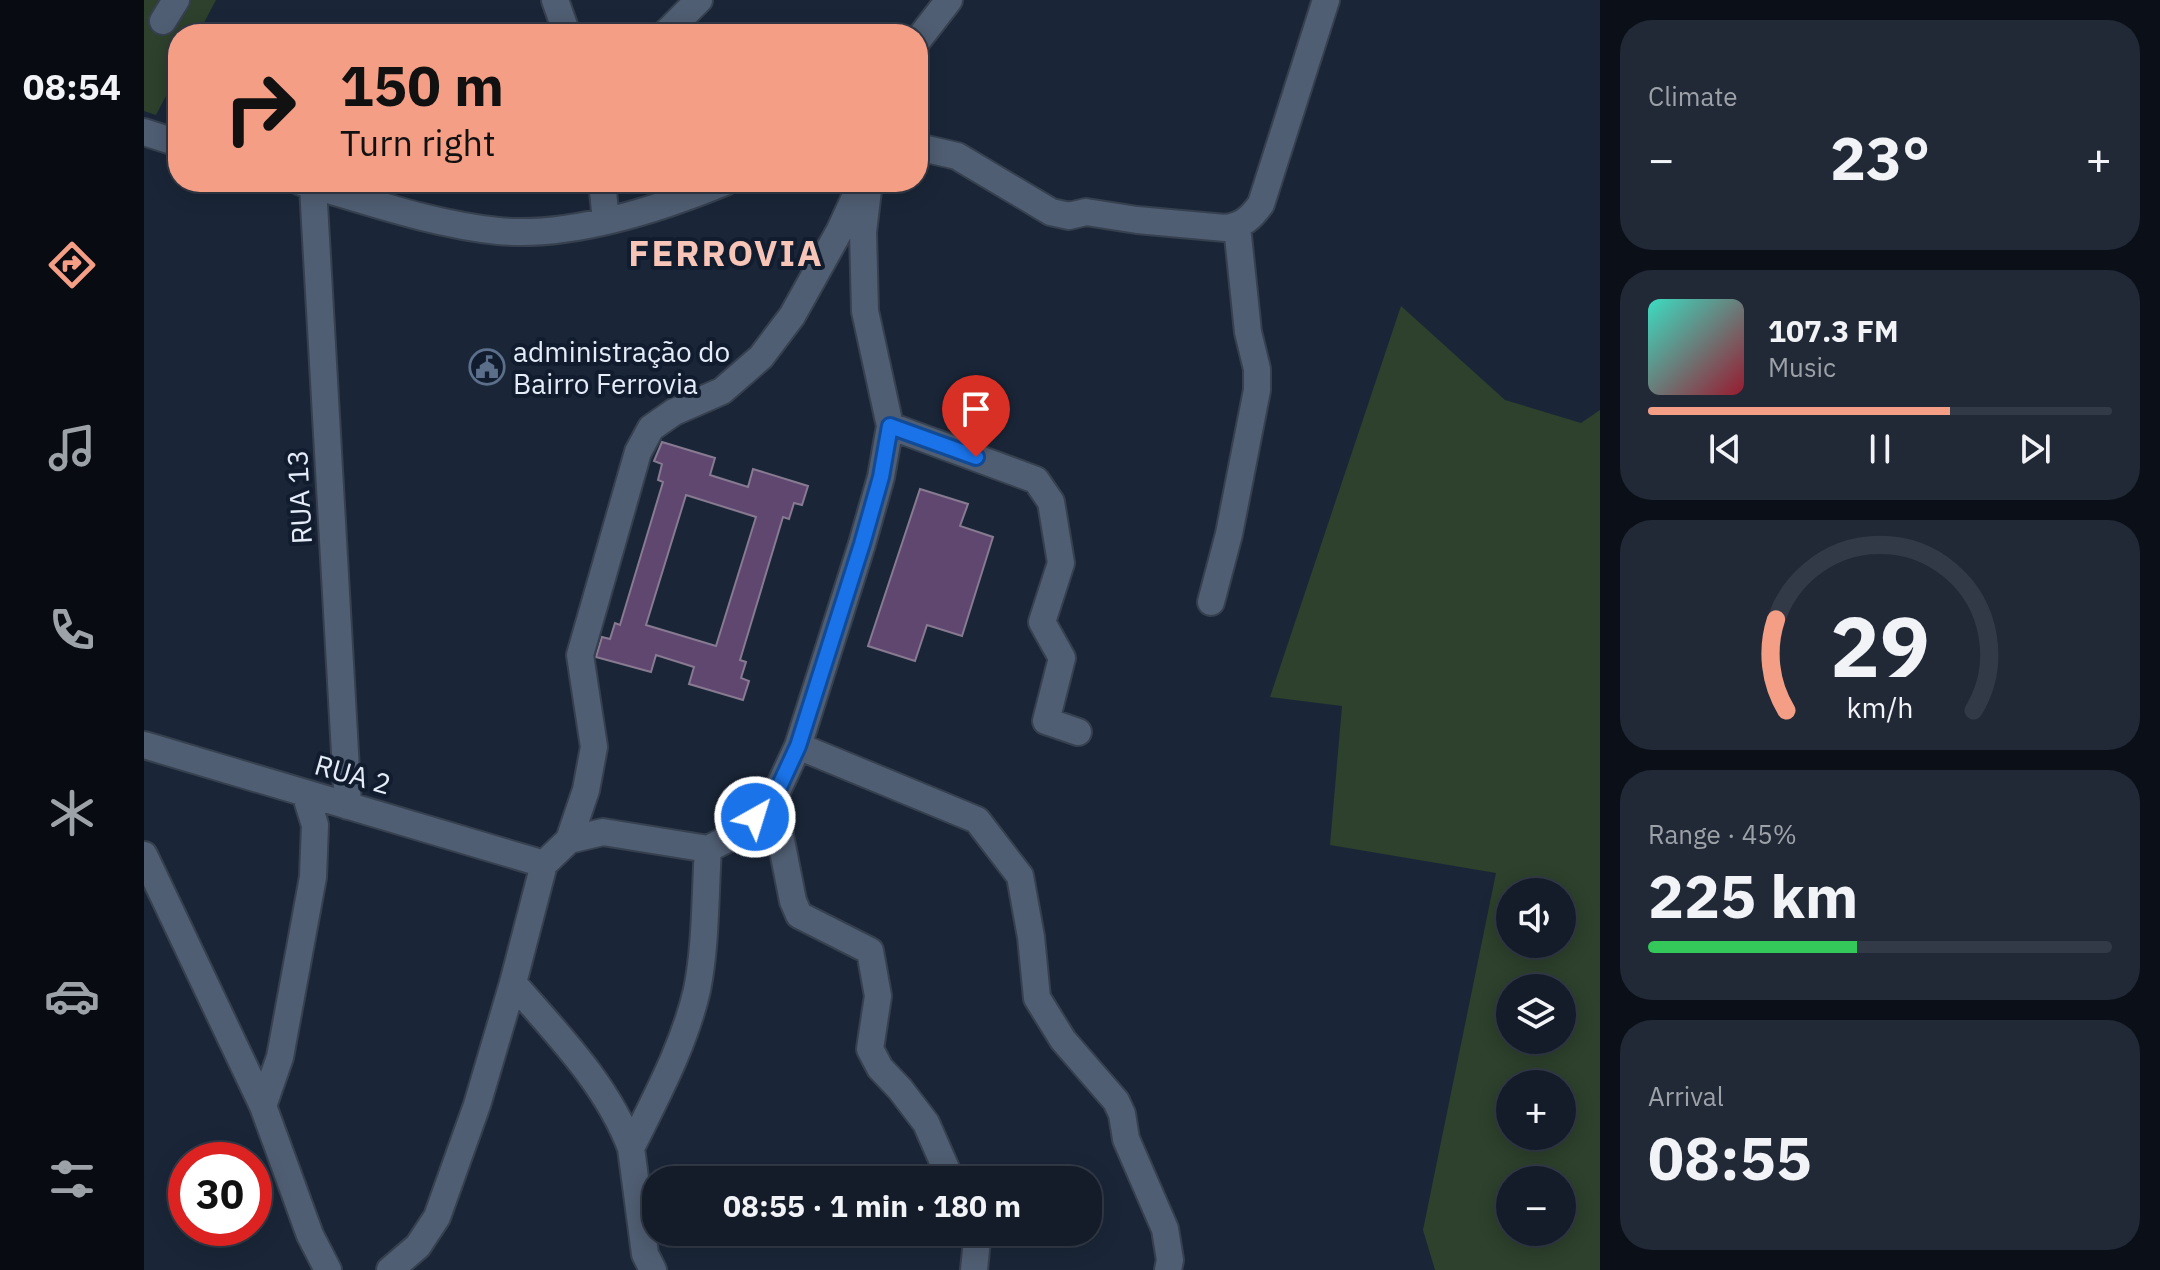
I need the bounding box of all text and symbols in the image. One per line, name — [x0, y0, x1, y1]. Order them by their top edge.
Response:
text: 150 m — [340, 49, 504, 121]
icon: right — [208, 56, 312, 160]
text: 08:54 — [23, 63, 121, 110]
text: Climate — [1648, 79, 1738, 113]
text: 23° — [1830, 118, 1930, 197]
text: Turn right — [340, 119, 496, 166]
text: − — [1648, 130, 1674, 187]
text: + — [2086, 130, 2112, 187]
district label: FERROVIA — [628, 229, 824, 276]
icon: directions — [44, 237, 100, 293]
text: 107.3 FM — [1768, 311, 1899, 350]
place label: administração do Bairro Ferrovia — [513, 333, 730, 402]
public building icon: administração do Bairro Ferrovia — [468, 348, 506, 386]
text: Music — [1768, 350, 1836, 384]
pin — [942, 375, 1010, 457]
icon: arrive — [954, 387, 998, 431]
icon: music — [44, 420, 100, 476]
icon: previous — [1703, 427, 1747, 471]
icon: pause — [1858, 427, 1902, 471]
icon: next — [2013, 427, 2057, 471]
street label: RUA 13 — [278, 449, 320, 545]
text: 29 — [1830, 592, 1930, 700]
icon: phone — [44, 602, 100, 658]
text: km/h — [1846, 689, 1914, 726]
street label: RUA 2 — [311, 746, 395, 802]
position arrow — [713, 775, 797, 859]
icon: climate — [44, 785, 100, 841]
text: Range · 45% — [1648, 817, 1797, 851]
text: 225 km — [1648, 856, 1858, 935]
map controls — [1496, 878, 1576, 1246]
button: sound — [1496, 878, 1576, 958]
icon: car — [44, 968, 100, 1024]
button: layers — [1496, 974, 1576, 1054]
button: + — [1496, 1070, 1576, 1150]
text: Arrival — [1648, 1079, 1724, 1113]
text: 08:55 — [1648, 1118, 1812, 1197]
speed limit sign: 30 — [168, 1142, 272, 1246]
icon: filters — [44, 1151, 100, 1207]
button: − — [1496, 1166, 1576, 1246]
text: 08:55 · 1 min · 180 m — [723, 1186, 1021, 1225]

